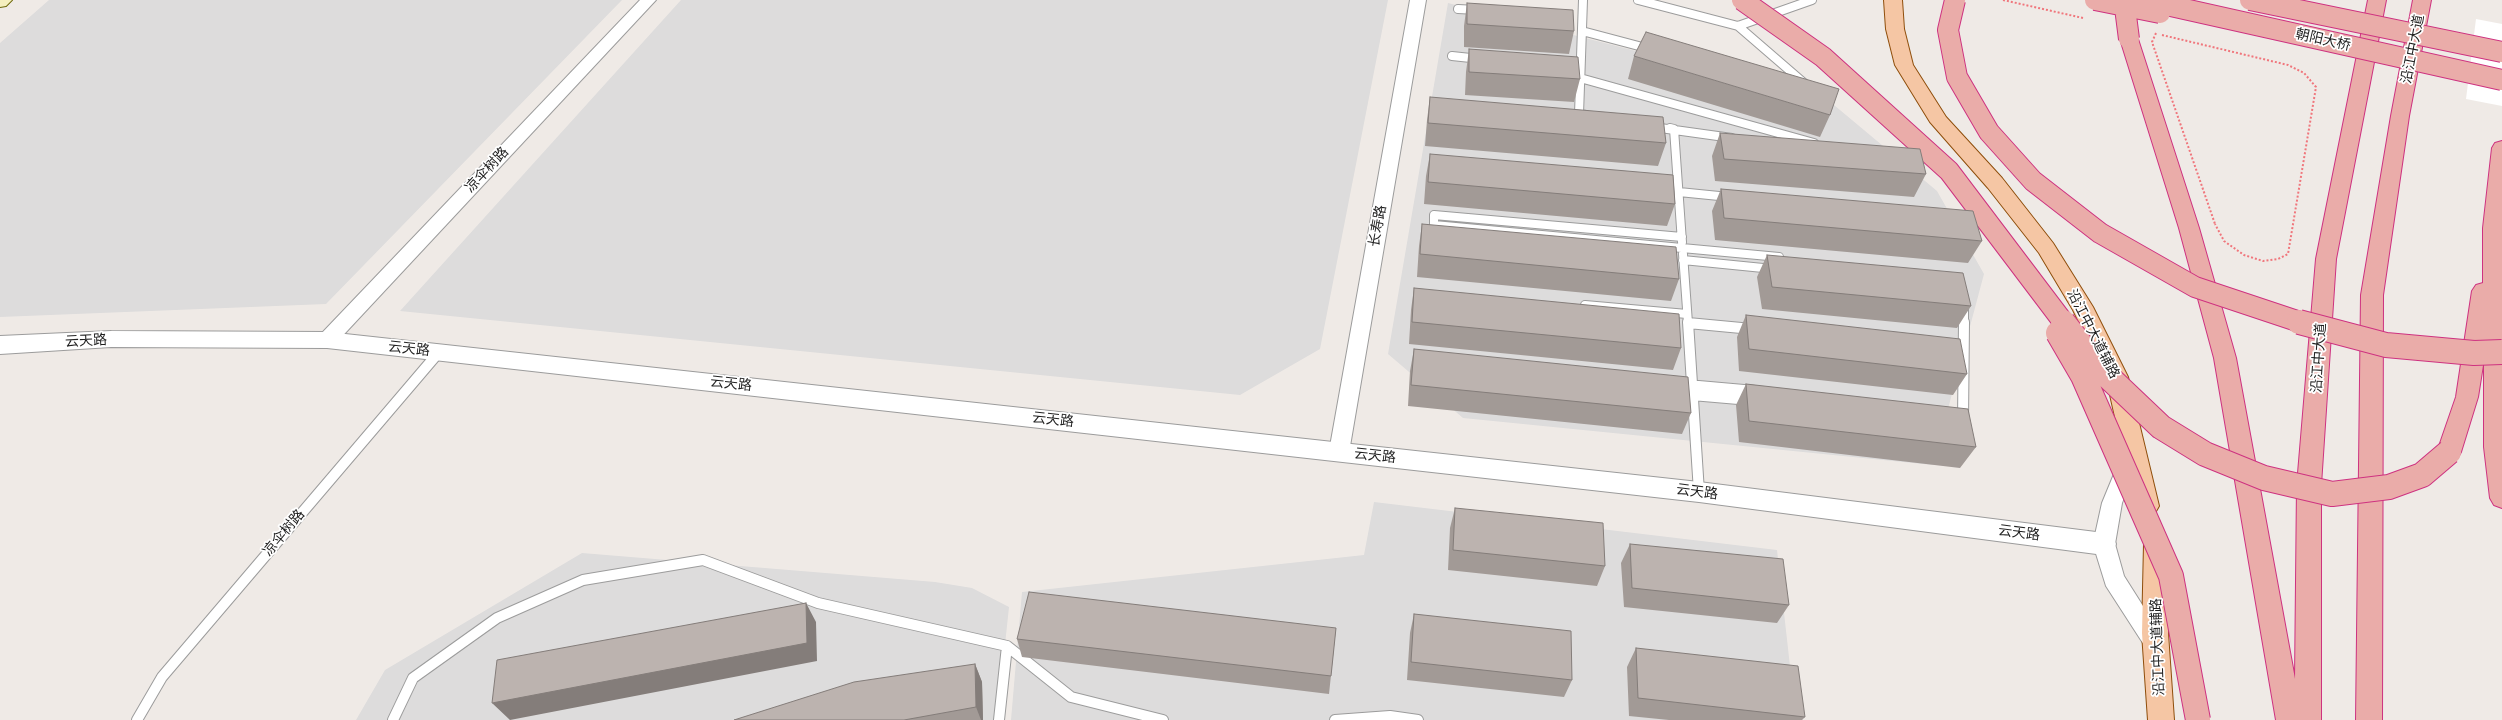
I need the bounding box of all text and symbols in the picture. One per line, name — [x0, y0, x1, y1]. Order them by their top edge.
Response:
street label: 沿江中大道 — [2398, 13, 2428, 85]
street label: 朝阳大桥 — [2294, 26, 2352, 54]
street label: 凉伞树路 — [462, 144, 512, 196]
street label: 长寿路 — [1366, 204, 1390, 248]
street label: 沿江中大道辅路 — [2063, 287, 2123, 381]
street label: 沿江中大道 — [2308, 322, 2330, 394]
street label: 云天路 — [65, 332, 107, 350]
street label: 云天路 — [387, 338, 431, 360]
street label: 云天路 — [709, 373, 753, 395]
street label: 云天路 — [1031, 409, 1075, 431]
street label: 云天路 — [1353, 445, 1397, 467]
street label: 云天路 — [1675, 481, 1719, 503]
street label: 凉伞树路 — [260, 506, 308, 560]
street label: 云天路 — [1997, 522, 2041, 544]
street label: 沿江中大道辅路 — [2148, 598, 2168, 696]

